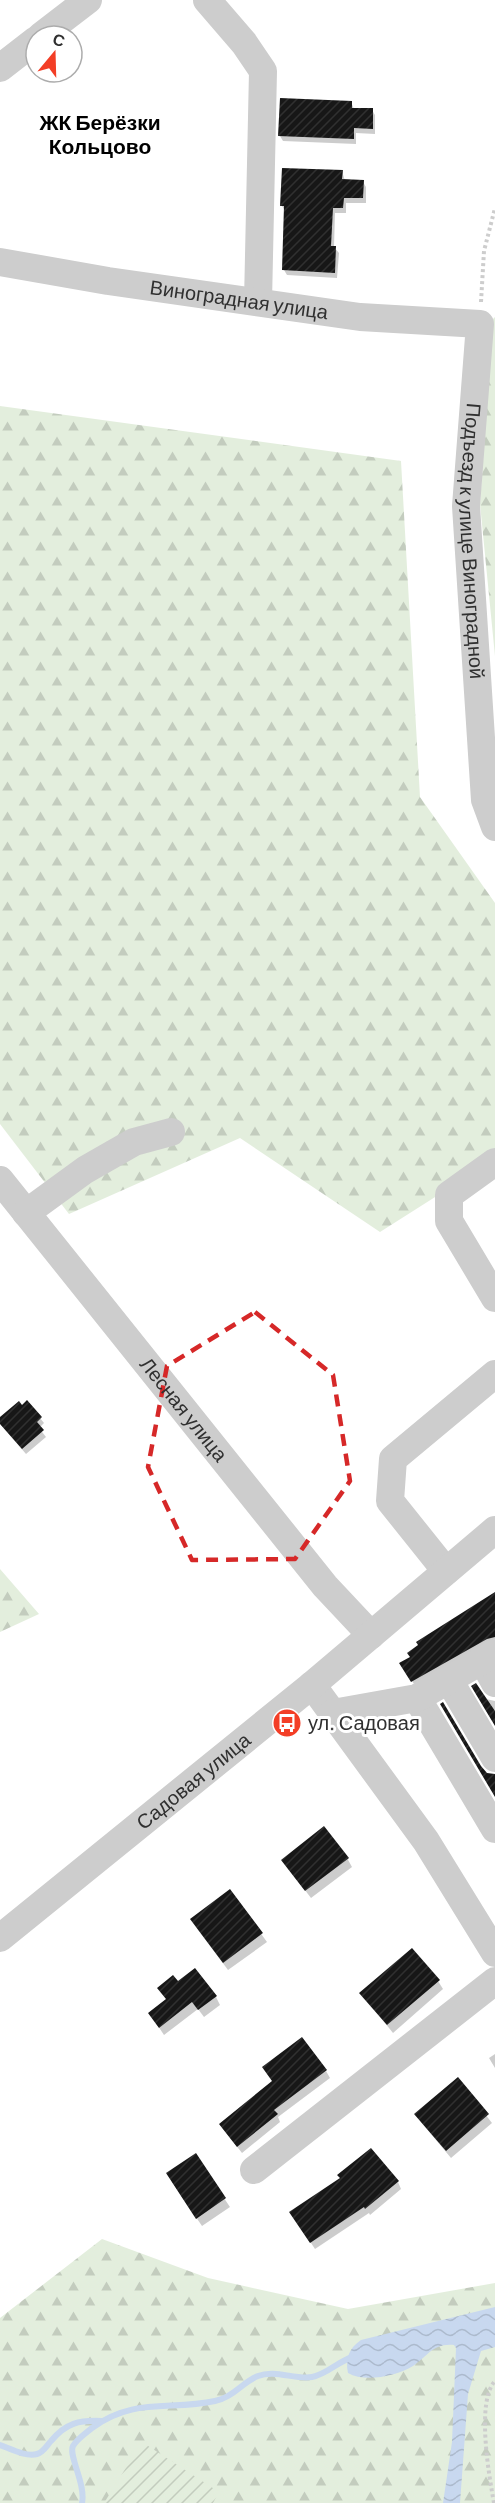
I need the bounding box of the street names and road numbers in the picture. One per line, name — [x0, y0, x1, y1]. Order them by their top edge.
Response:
street label: Виноградная улица — [148, 274, 331, 323]
street label: Подъезд к улице Виноградной — [455, 402, 490, 680]
street label: Лесная улица — [136, 1352, 234, 1466]
street label: Садовая улица — [131, 1726, 255, 1834]

